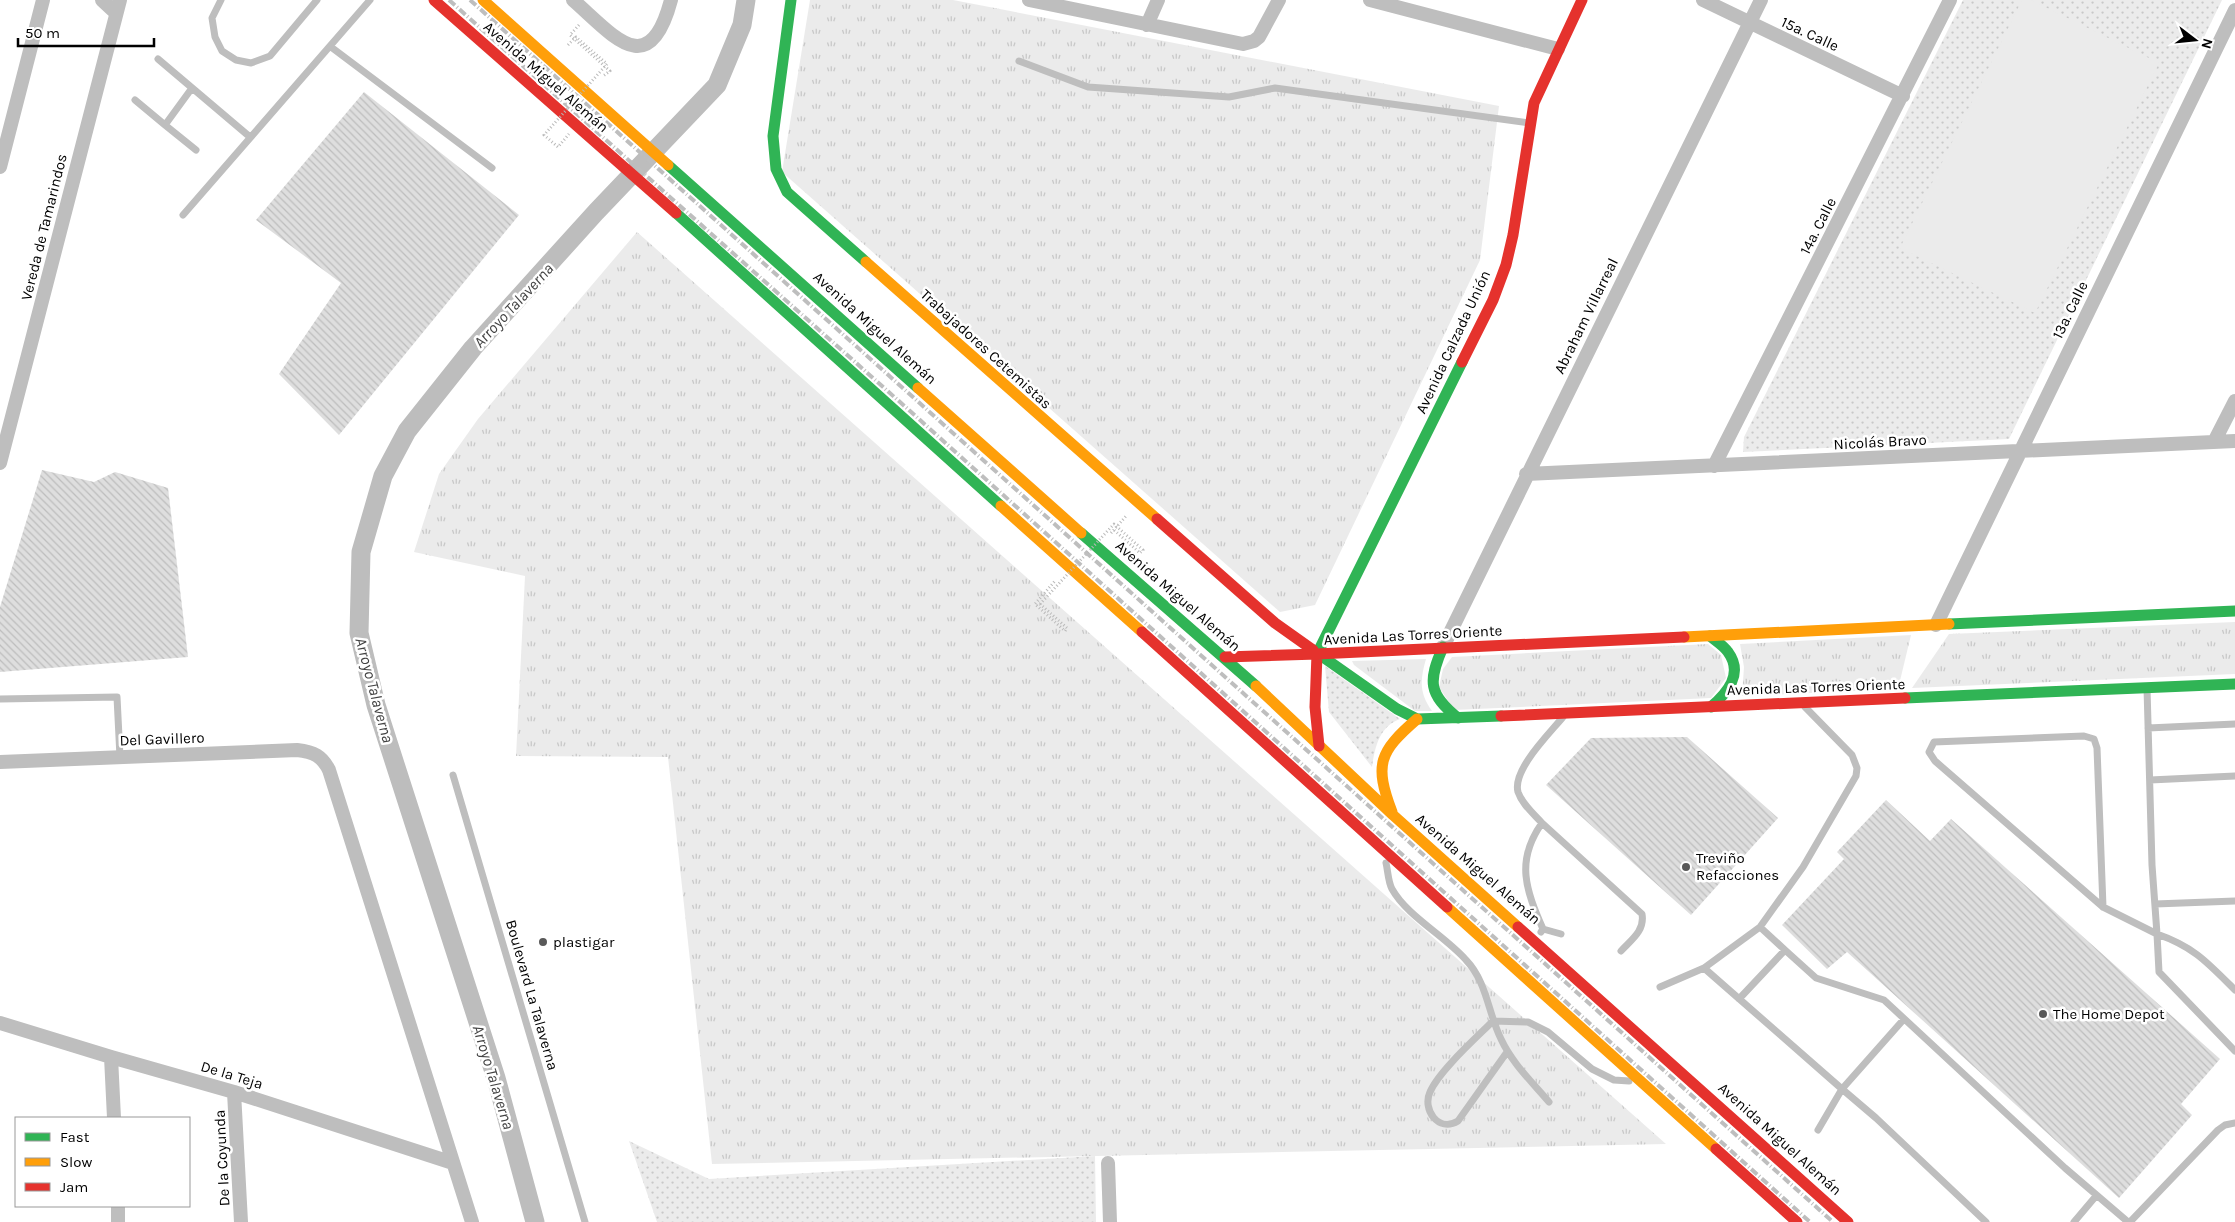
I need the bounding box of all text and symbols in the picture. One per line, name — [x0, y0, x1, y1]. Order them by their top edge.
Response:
street label: 15a. Calle — [1778, 13, 1842, 55]
scale bar — [18, 15, 154, 47]
north arrow — [2170, 15, 2220, 65]
street label: Avenida Miguel Alemán — [480, 18, 612, 136]
text: 50 m — [25, 24, 60, 42]
text: N — [2197, 36, 2217, 51]
street label: Vereda de Tamarindos — [17, 152, 71, 302]
street label: 14a. Calle — [1796, 195, 1840, 257]
street label: Abraham Villarreal — [1550, 255, 1622, 377]
water label: Arroyo Talaverna — [469, 259, 557, 351]
street label: Avenida Calzada Unión — [1412, 267, 1494, 417]
street label: Avenida Miguel Alemán — [810, 268, 940, 388]
street label: 13a. Calle — [2048, 278, 2092, 342]
street label: Trabajadores Cetemistas — [917, 285, 1055, 413]
street label: Nicolás Bravo — [1833, 431, 1927, 453]
street label: Avenida Miguel Alemán — [1112, 537, 1244, 655]
street label: Avenida Las Torres Oriente — [1323, 621, 1503, 649]
water label: Arroyo Talaverna — [351, 635, 398, 745]
street label: Avenida Las Torres Oriente — [1726, 675, 1906, 699]
street label: Del Gavillero — [119, 729, 205, 749]
street label: Avenida Miguel Alemán — [1412, 810, 1544, 928]
place label: Treviño Refacciones — [1696, 849, 1779, 884]
marker: Treviño Refacciones — [1680, 861, 1692, 873]
street label: Boulevard La Talaverna — [502, 918, 562, 1072]
place label: plastigar — [553, 933, 615, 951]
marker: plastigar — [537, 936, 549, 948]
place label: The Home Depot — [2053, 1005, 2165, 1023]
marker: The Home Depot — [2037, 1008, 2049, 1020]
water label: Arroyo Talaverna — [469, 1023, 518, 1132]
street label: De la Teja — [199, 1057, 265, 1093]
street label: Avenida Miguel Alemán — [1715, 1079, 1845, 1199]
street label: De la Coyunda — [210, 1109, 234, 1207]
legend — [15, 1117, 190, 1207]
text: Fast — [60, 1128, 90, 1146]
text: Slow — [60, 1153, 92, 1171]
text: Jam — [60, 1178, 88, 1196]

